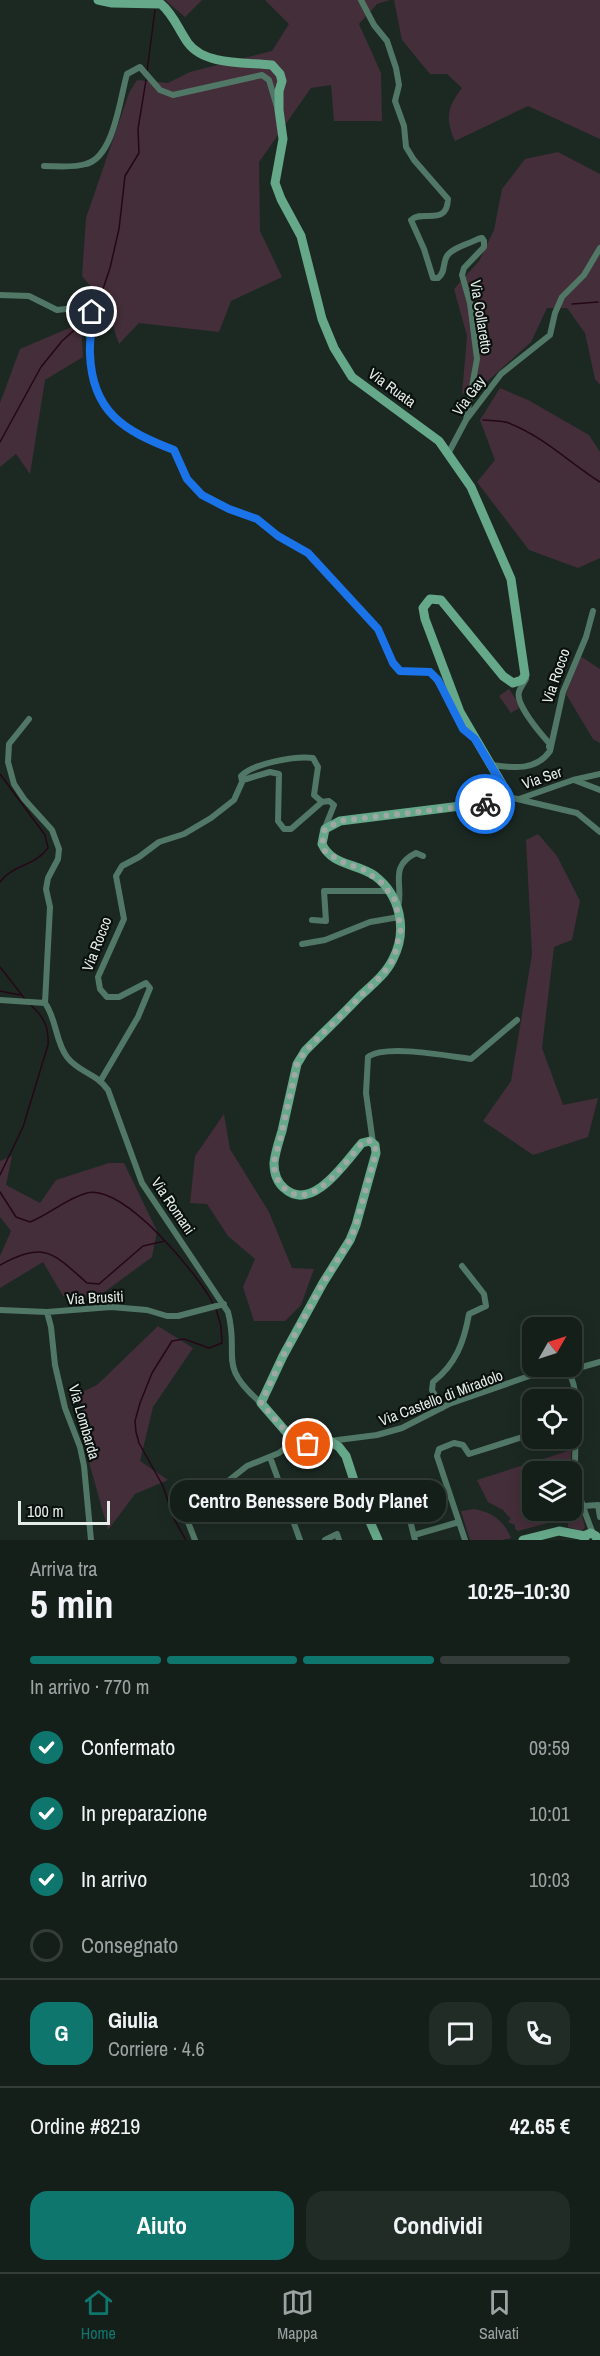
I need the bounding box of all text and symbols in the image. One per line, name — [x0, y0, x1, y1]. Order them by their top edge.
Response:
street label: Via Collaretto — [465, 279, 498, 355]
pin — [66, 286, 117, 337]
icon: home — [75, 295, 108, 328]
street label: Via Ruata — [364, 363, 421, 412]
street label: Via Gay — [447, 371, 491, 420]
street label: Via Rocco — [536, 646, 575, 706]
street label: Via Ser — [519, 761, 565, 794]
courier — [455, 774, 515, 834]
icon: bike — [469, 788, 502, 821]
street label: Via Rocco — [77, 914, 117, 974]
street label: Via Romani — [147, 1173, 200, 1238]
street label: Via Brusiti — [66, 1286, 124, 1309]
north arrow — [522, 1317, 582, 1377]
map controls — [522, 1317, 582, 1521]
street label: Via Castello di Miradolo — [376, 1364, 506, 1431]
street label: Via Lombarda — [64, 1382, 105, 1462]
button: locate — [522, 1389, 582, 1449]
pin — [282, 1418, 333, 1469]
icon: bag — [291, 1427, 324, 1460]
button: layers — [522, 1461, 582, 1521]
callout: Centro Benessere Body Planet — [170, 1480, 446, 1522]
text: Centro Benessere Body Planet — [188, 1487, 428, 1514]
scale bar — [18, 1498, 110, 1526]
text: 100 m — [27, 1500, 63, 1522]
text: Arriva tra — [30, 1555, 97, 1582]
text: 10:25–10:30 — [468, 1576, 570, 1606]
text: 5 min — [30, 1578, 114, 1630]
text: In arrivo · 770 m — [30, 1673, 149, 1700]
icon: check — [30, 1731, 63, 1764]
text: Confermato — [81, 1732, 175, 1762]
text: 09:59 — [529, 1734, 570, 1761]
icon: check — [30, 1797, 63, 1830]
text: In preparazione — [81, 1798, 207, 1828]
text: 10:01 — [529, 1800, 570, 1827]
icon: check — [30, 1863, 63, 1896]
text: In arrivo — [81, 1864, 147, 1894]
text: 10:03 — [529, 1866, 570, 1893]
text: Consegnato — [81, 1930, 178, 1960]
button: chat — [429, 2002, 492, 2065]
button: phone — [507, 2002, 570, 2065]
text: Giulia — [108, 2005, 158, 2035]
text: G — [54, 2018, 69, 2048]
text: Corriere · 4.6 — [108, 2035, 205, 2062]
text: Ordine #8219 — [30, 2111, 140, 2141]
text: 42.65 € — [510, 2111, 570, 2141]
button: Aiuto — [30, 2191, 294, 2260]
button: Condividi — [306, 2191, 570, 2260]
tab: Home — [81, 2286, 116, 2344]
tab: Mappa — [277, 2286, 317, 2344]
tab: Salvati — [479, 2286, 519, 2344]

